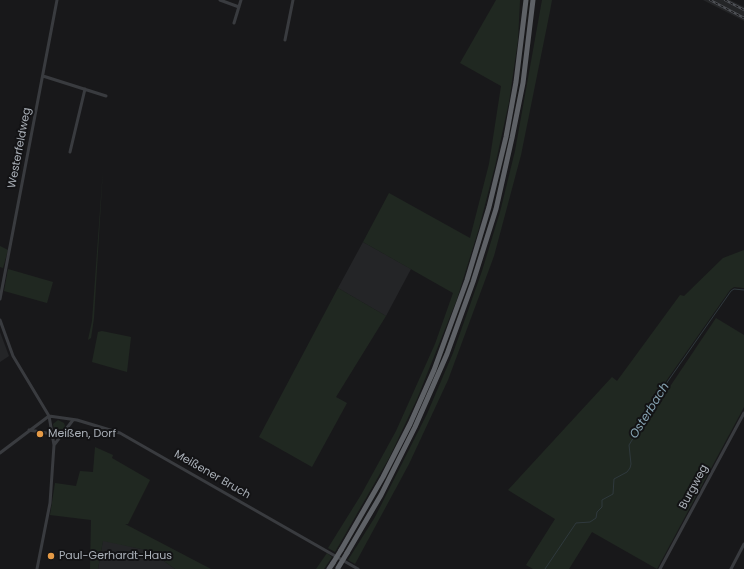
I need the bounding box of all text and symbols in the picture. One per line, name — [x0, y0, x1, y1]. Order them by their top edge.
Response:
street label: Westerfeldweg — [6, 106, 34, 190]
water label: Osterbach — [627, 380, 673, 442]
place label: Meißen, Dorf — [48, 427, 116, 441]
marker: Meißen, Dorf — [35, 429, 45, 439]
street label: Meißener Bruch — [172, 448, 252, 502]
street label: Burgweg — [677, 462, 711, 512]
place label: Paul-Gerhardt-Haus — [59, 549, 172, 563]
marker: Paul-Gerhardt-Haus — [46, 551, 56, 561]

